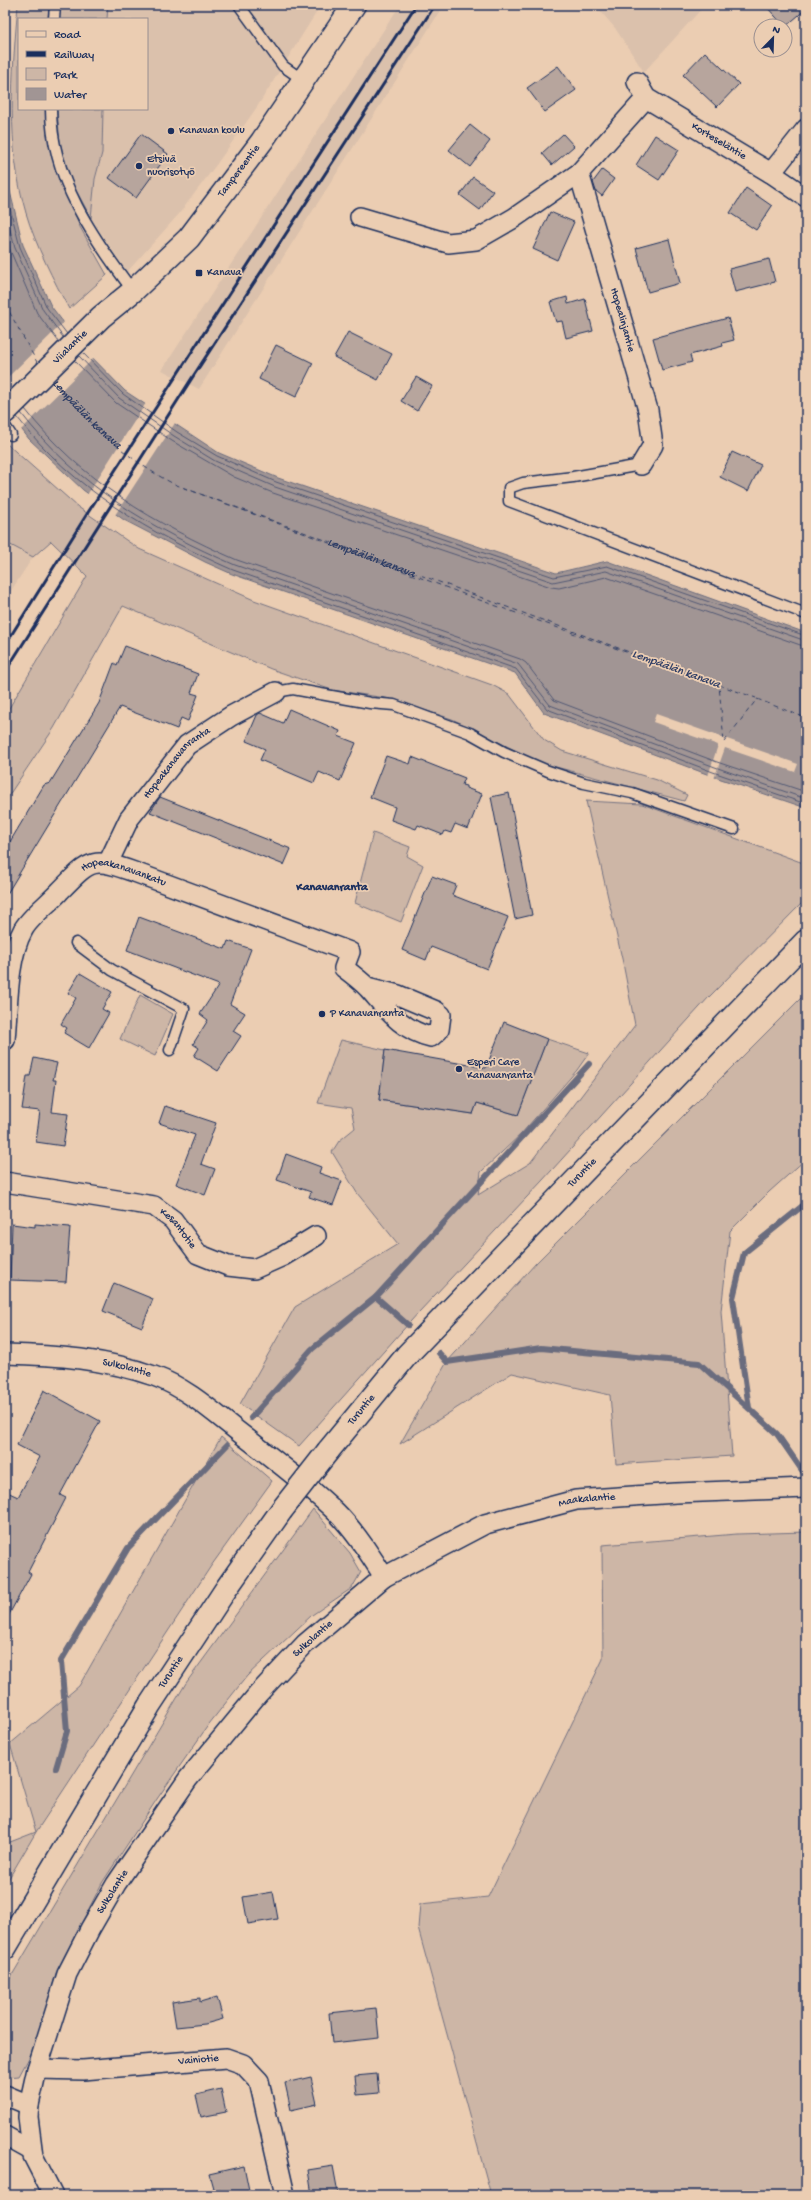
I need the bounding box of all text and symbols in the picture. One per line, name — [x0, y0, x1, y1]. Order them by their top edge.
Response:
legend — [18, 18, 148, 110]
north arrow — [753, 18, 793, 58]
text: N — [770, 24, 782, 38]
text: Road — [54, 29, 81, 43]
text: Railway — [54, 49, 94, 63]
text: Park — [53, 69, 79, 83]
text: Water — [54, 89, 88, 103]
street label: Korteseläntie — [689, 120, 749, 163]
place label: Kanavan koulu — [179, 125, 245, 137]
marker: Kanavan koulu — [166, 126, 176, 136]
street label: Tampereentie — [215, 142, 263, 201]
place label: Etsivä nuorisotyö — [147, 154, 195, 179]
marker: Etsivä nuorisotyö — [134, 161, 144, 171]
place label: Kanava — [207, 267, 242, 279]
marker: Kanava — [194, 268, 204, 278]
street label: Hopealinjantie — [607, 286, 637, 354]
street label: Viialantie — [50, 328, 90, 368]
water label: Lempäälän kanava — [48, 377, 125, 454]
water label: Lempäälän kanava — [325, 536, 418, 582]
water label: Lempäälän kanava — [630, 648, 723, 693]
street label: Hopeakanavanranta — [141, 725, 214, 801]
street label: Hopeakanavankatu — [79, 857, 168, 889]
district label: Kanavanranta — [295, 881, 369, 895]
place label: P Kanavanranta — [329, 1008, 405, 1020]
marker: P Kanavanranta — [317, 1009, 327, 1019]
place label: Esperi Care Kanavanranta — [467, 1057, 533, 1082]
marker: Esperi Care Kanavanranta — [454, 1064, 464, 1074]
street label: Turuntie — [565, 1156, 599, 1191]
street label: Kesantotie — [157, 1206, 198, 1252]
street label: Sulkolantie — [102, 1357, 153, 1381]
street label: Turuntie — [345, 1392, 378, 1429]
street label: Maakalantie — [557, 1491, 616, 1510]
street label: Sulkolantie — [291, 1618, 336, 1660]
street label: Turuntie — [156, 1654, 186, 1692]
street label: Sulkolantie — [95, 1868, 131, 1916]
street label: Vainiotie — [177, 2053, 220, 2068]

